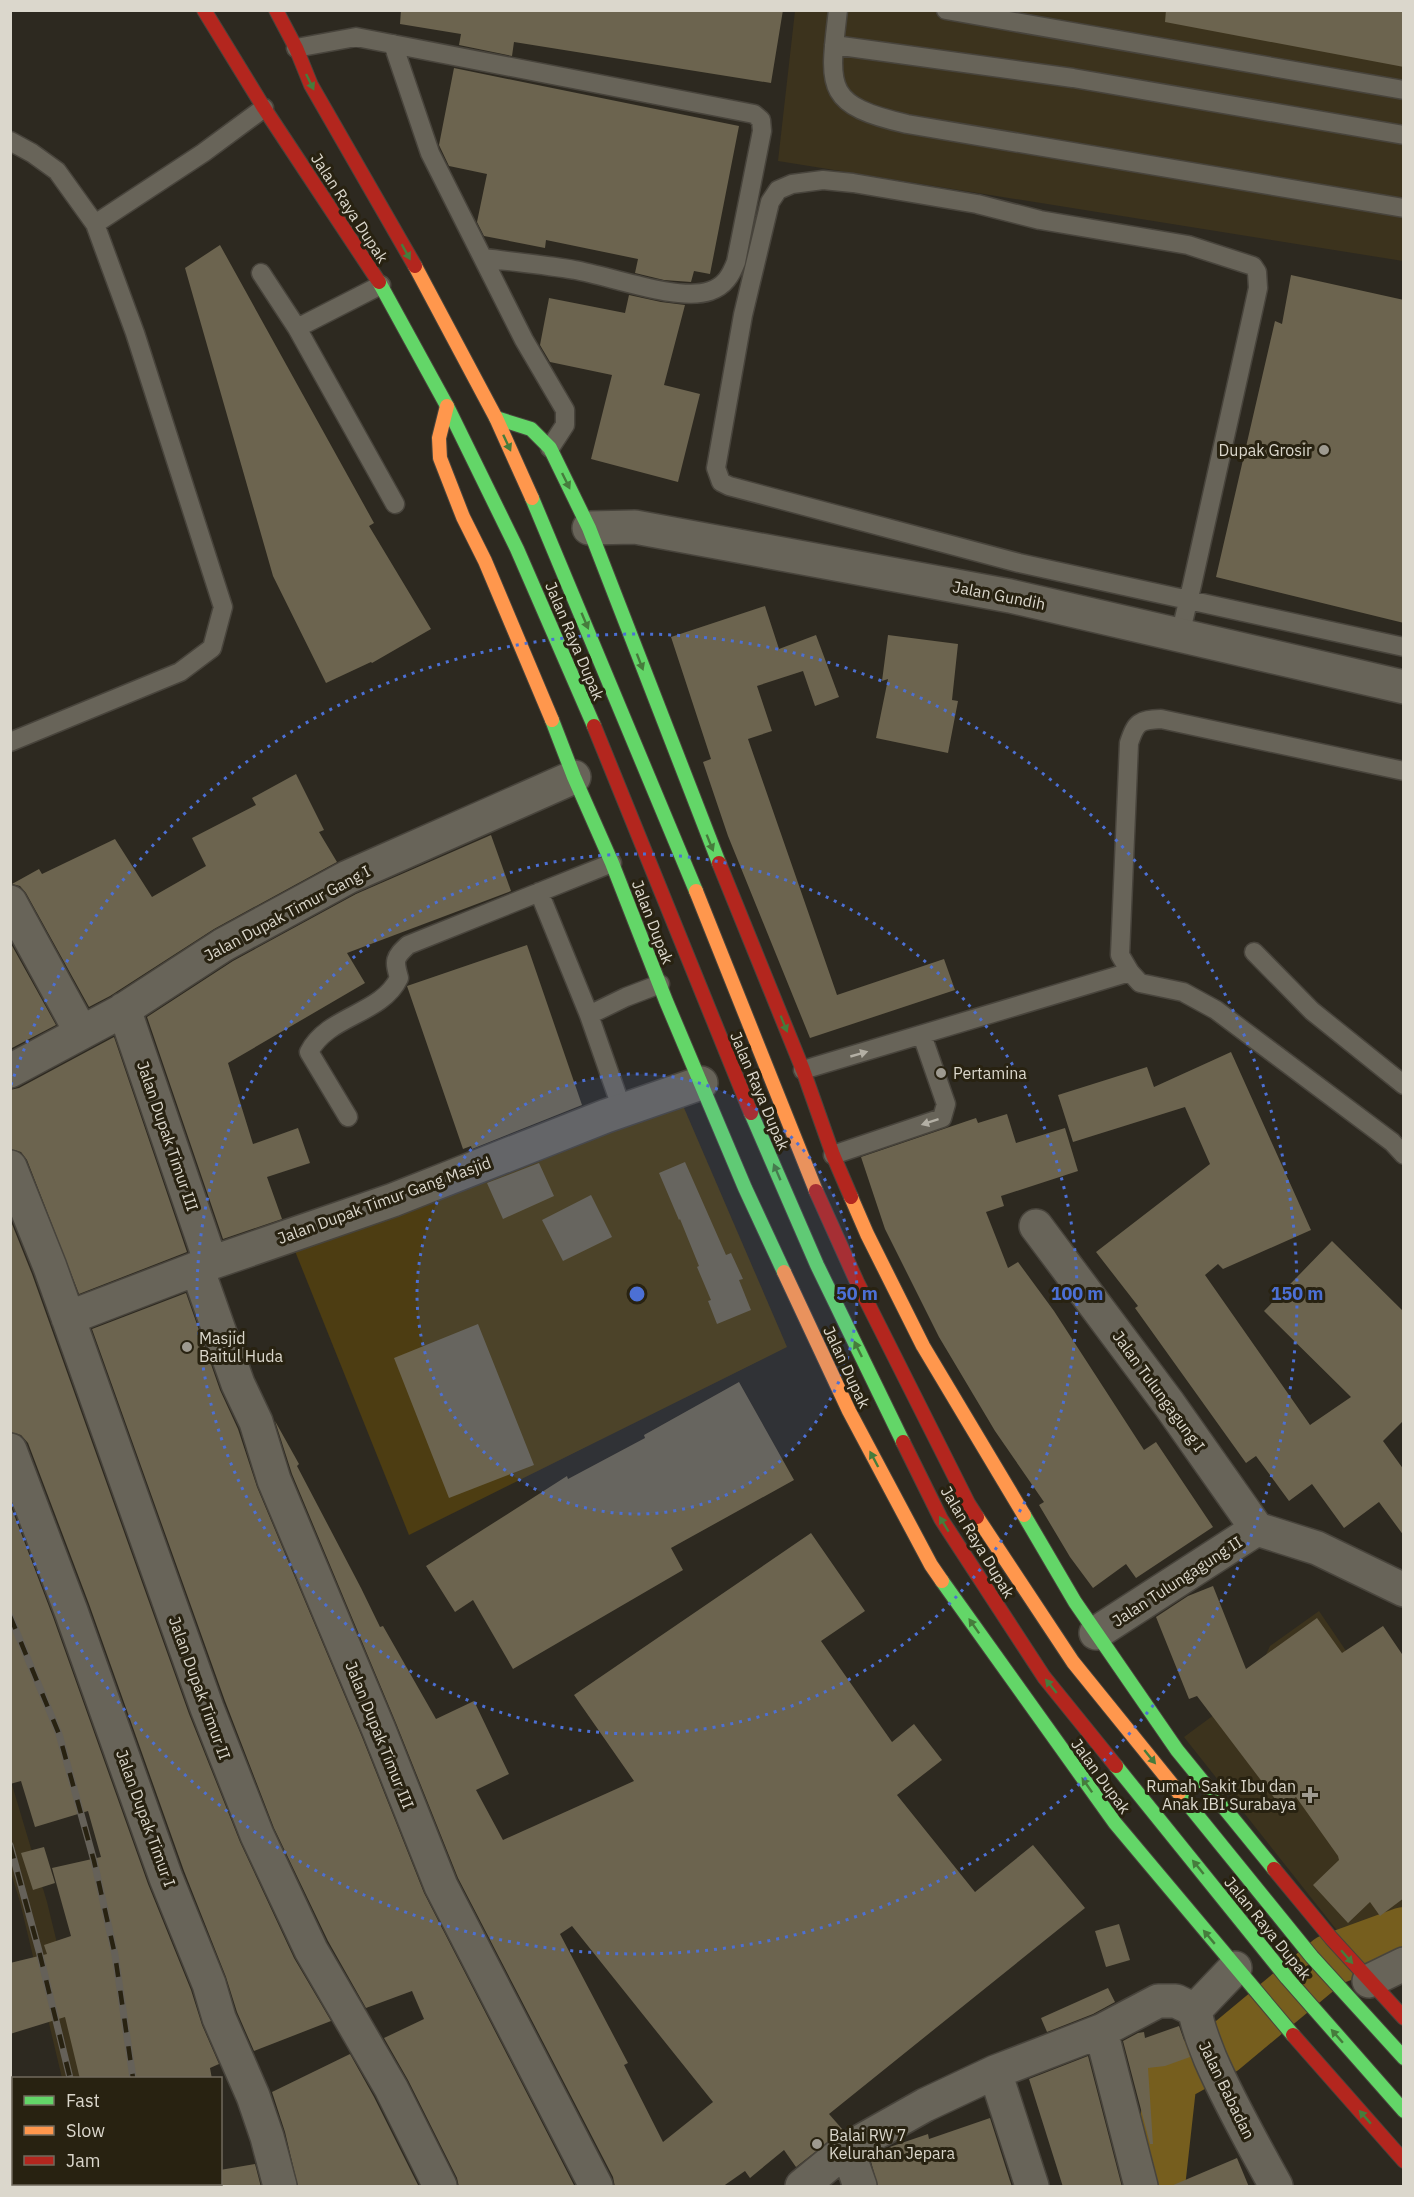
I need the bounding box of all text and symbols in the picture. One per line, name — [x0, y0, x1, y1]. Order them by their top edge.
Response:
one-way arrow — [306, 73, 315, 90]
street label: Jalan Raya Dupak — [307, 149, 393, 267]
one-way arrow — [401, 243, 411, 260]
one-way arrow — [502, 434, 512, 452]
place label: Dupak Grosir — [1219, 440, 1312, 460]
marker: Dupak Grosir — [1317, 443, 1331, 457]
one-way arrow — [562, 473, 571, 490]
street label: Jalan Gundih — [951, 576, 1047, 614]
street label: Jalan Raya Dupak — [541, 579, 609, 704]
one-way arrow — [580, 613, 590, 631]
one-way arrow — [636, 653, 646, 671]
one-way arrow — [705, 835, 715, 853]
street label: Jalan Dupak Timur Gang I — [200, 861, 374, 965]
street label: Jalan Dupak — [628, 877, 678, 967]
one-way arrow — [780, 1015, 789, 1033]
street label: Jalan Raya Dupak — [726, 1029, 794, 1154]
one-way arrow — [850, 1049, 868, 1058]
street label: Jalan Dupak Timur III — [133, 1058, 203, 1214]
place label: Pertamina — [953, 1063, 1027, 1083]
marker: Pertamina — [934, 1066, 948, 1080]
one-way arrow — [921, 1118, 939, 1128]
street label: Jalan Dupak Timur Gang Masjid — [275, 1152, 493, 1248]
one-way arrow — [772, 1163, 781, 1180]
text: 50 m — [836, 1282, 878, 1305]
text: 100 m — [1051, 1282, 1103, 1305]
text: 150 m — [1271, 1282, 1323, 1305]
centre of rings — [627, 1284, 647, 1304]
street label: Jalan Dupak — [819, 1323, 875, 1412]
street label: Jalan Tulungagung I — [1108, 1327, 1210, 1455]
place label: Masjid Baitul Huda — [199, 1328, 284, 1366]
marker: Masjid Baitul Huda — [180, 1340, 194, 1354]
one-way arrow — [853, 1340, 862, 1357]
one-way arrow — [869, 1450, 879, 1467]
street label: Jalan Raya Dupak — [937, 1482, 1020, 1602]
one-way arrow — [939, 1515, 949, 1532]
street label: Jalan Tulungagung II — [1108, 1532, 1246, 1630]
street label: Jalan Dupak Timur II — [165, 1614, 235, 1762]
one-way arrow — [968, 1618, 980, 1634]
street label: Jalan Dupak Timur III — [341, 1658, 419, 1812]
one-way arrow — [1045, 1679, 1058, 1694]
street label: Jalan Dupak — [1067, 1734, 1135, 1818]
street label: Jalan Dupak Timur I — [112, 1747, 180, 1889]
one-way arrow — [1143, 1749, 1156, 1765]
place label: Rumah Sakit Ibu dan Anak IBI Surabaya — [1146, 1776, 1296, 1814]
one-way arrow — [1081, 1777, 1093, 1793]
marker: Rumah Sakit Ibu dan Anak IBI Surabaya — [1301, 1786, 1319, 1804]
one-way arrow — [1192, 1860, 1205, 1875]
street label: Jalan Raya Dupak — [1220, 1872, 1316, 1984]
one-way arrow — [1203, 1930, 1216, 1945]
one-way arrow — [1340, 1949, 1353, 1964]
one-way arrow — [1331, 2029, 1344, 2044]
street label: Jalan Babadan — [1195, 2038, 1259, 2142]
legend — [12, 2077, 222, 2185]
text: Fast — [66, 2089, 100, 2112]
one-way arrow — [1359, 2110, 1372, 2125]
text: Slow — [66, 2119, 105, 2142]
place label: Balai RW 7 Kelurahan Jepara — [829, 2125, 955, 2163]
marker: Balai RW 7 Kelurahan Jepara — [810, 2137, 824, 2151]
text: Jam — [66, 2149, 101, 2172]

